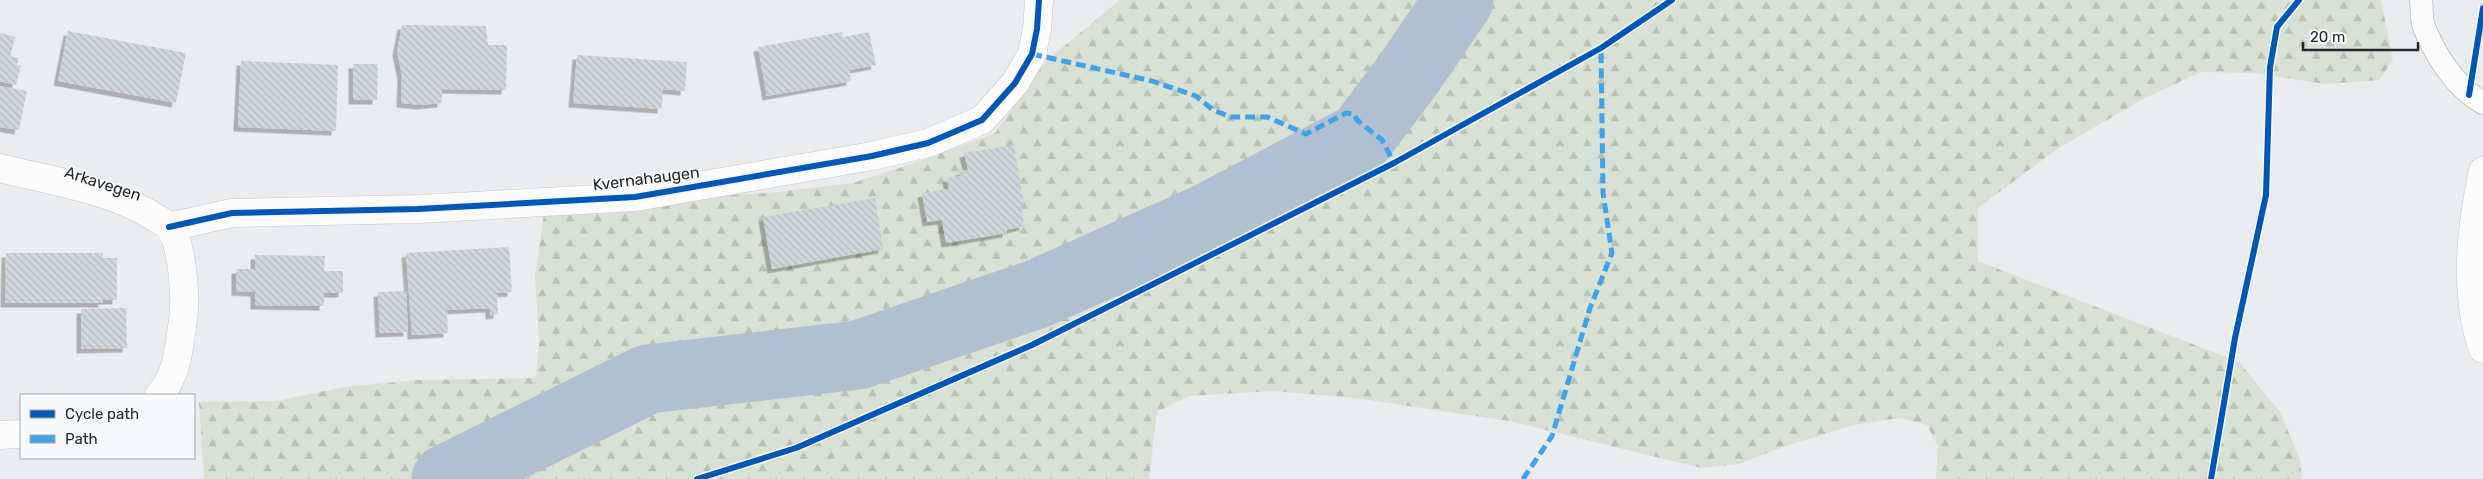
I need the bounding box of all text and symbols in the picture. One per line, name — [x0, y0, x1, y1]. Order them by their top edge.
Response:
scale bar — [2303, 20, 2418, 52]
text: 20 m — [2310, 28, 2345, 46]
street label: Arkavegen — [62, 162, 143, 205]
street label: Kvernahaugen — [592, 163, 701, 194]
legend — [20, 394, 195, 459]
text: Cycle path — [65, 405, 139, 423]
text: Path — [65, 430, 98, 448]

